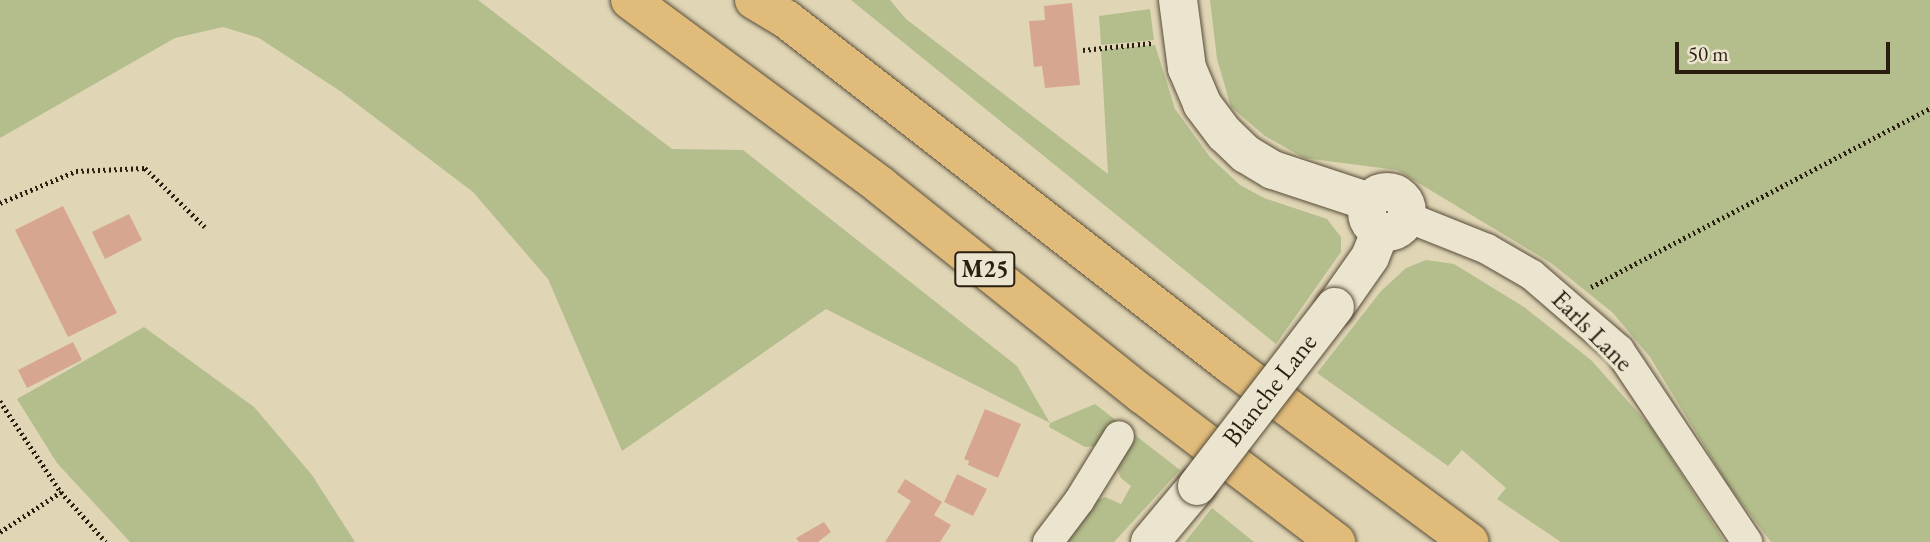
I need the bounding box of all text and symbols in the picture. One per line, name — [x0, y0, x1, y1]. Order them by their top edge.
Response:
scale bar — [1678, 28, 1893, 72]
text: 50 m — [1688, 40, 1729, 67]
road number: M25 — [954, 248, 1016, 290]
street label: Earls Lane — [1545, 284, 1639, 378]
street label: Blanche Lane — [1216, 327, 1324, 453]

